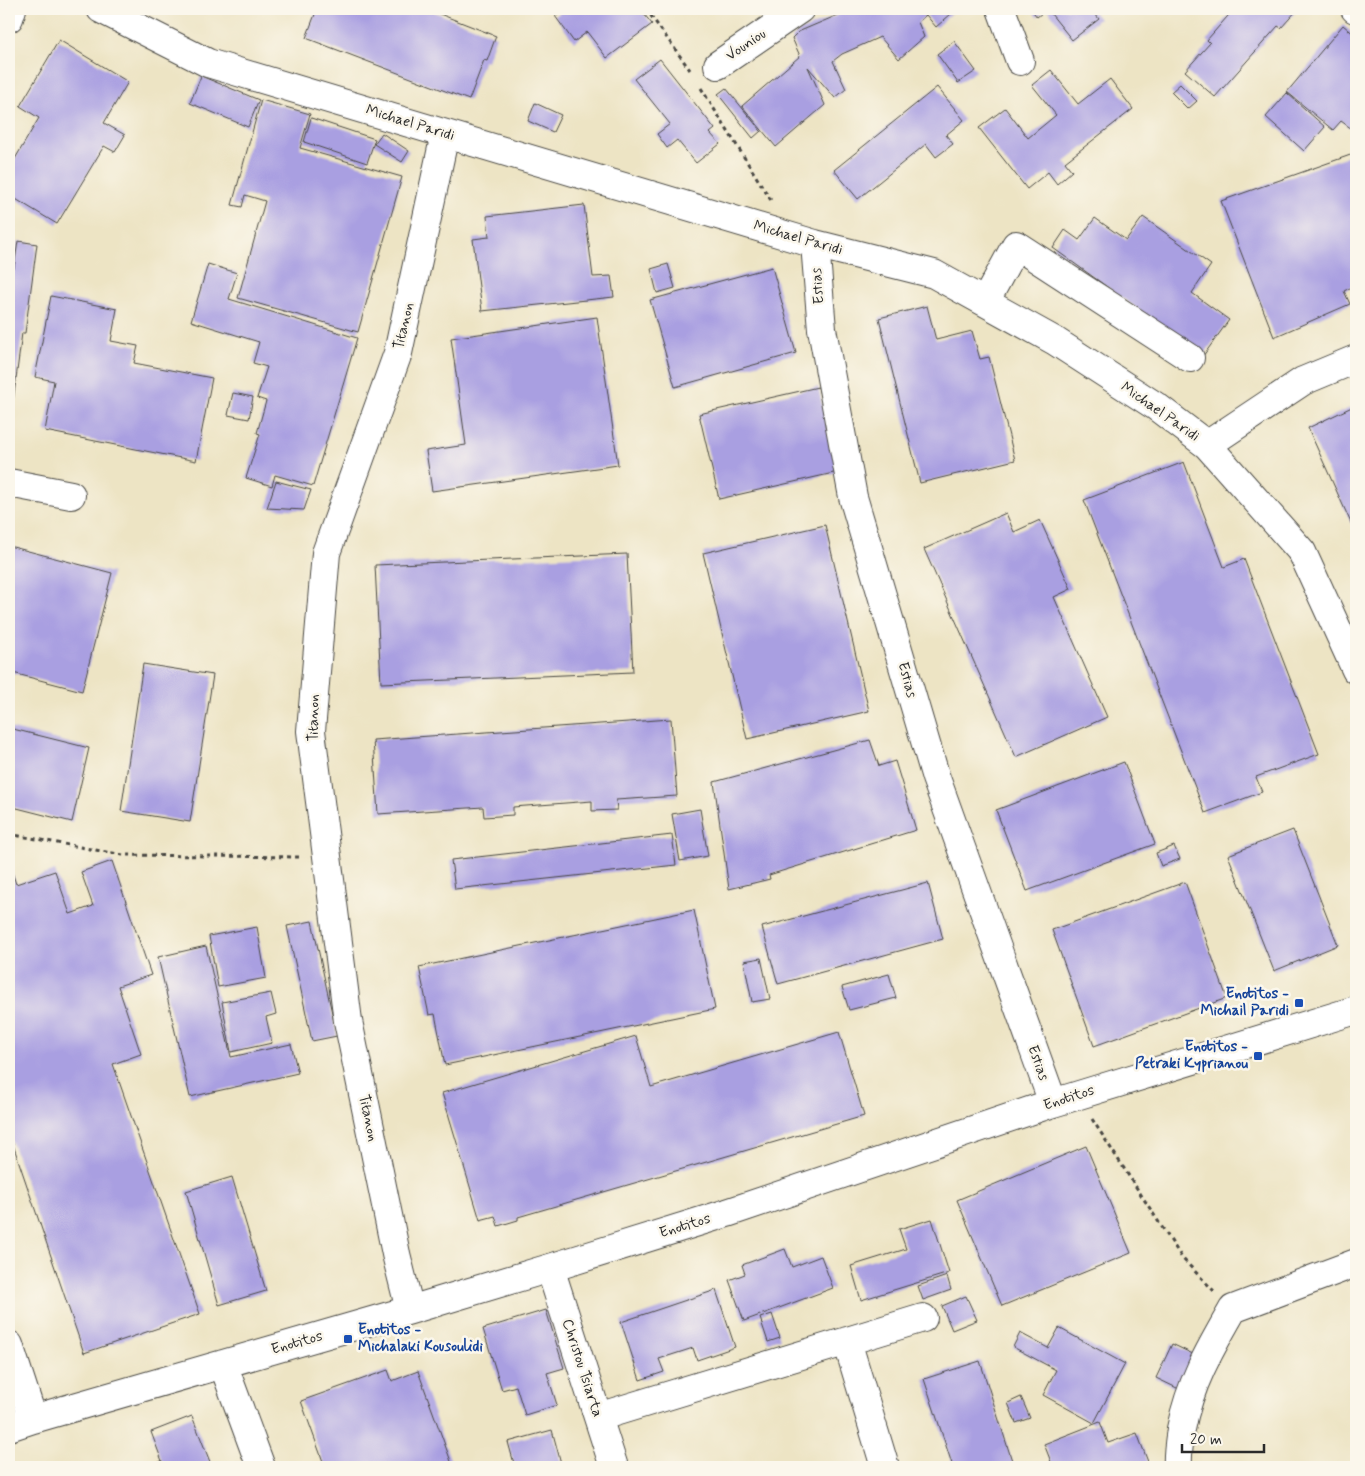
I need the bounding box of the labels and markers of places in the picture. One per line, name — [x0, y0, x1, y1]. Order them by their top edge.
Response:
place label: Enotitos - Michail Paridi — [1200, 984, 1289, 1021]
marker: Enotitos - Michail Paridi — [1293, 997, 1305, 1009]
place label: Enotitos - Petraki Kyprianou — [1135, 1037, 1248, 1074]
marker: Enotitos - Petraki Kyprianou — [1252, 1050, 1264, 1062]
place label: Enotitos - Michalaki Kousoulidi — [358, 1320, 483, 1357]
marker: Enotitos - Michalaki Kousoulidi — [342, 1333, 354, 1345]

